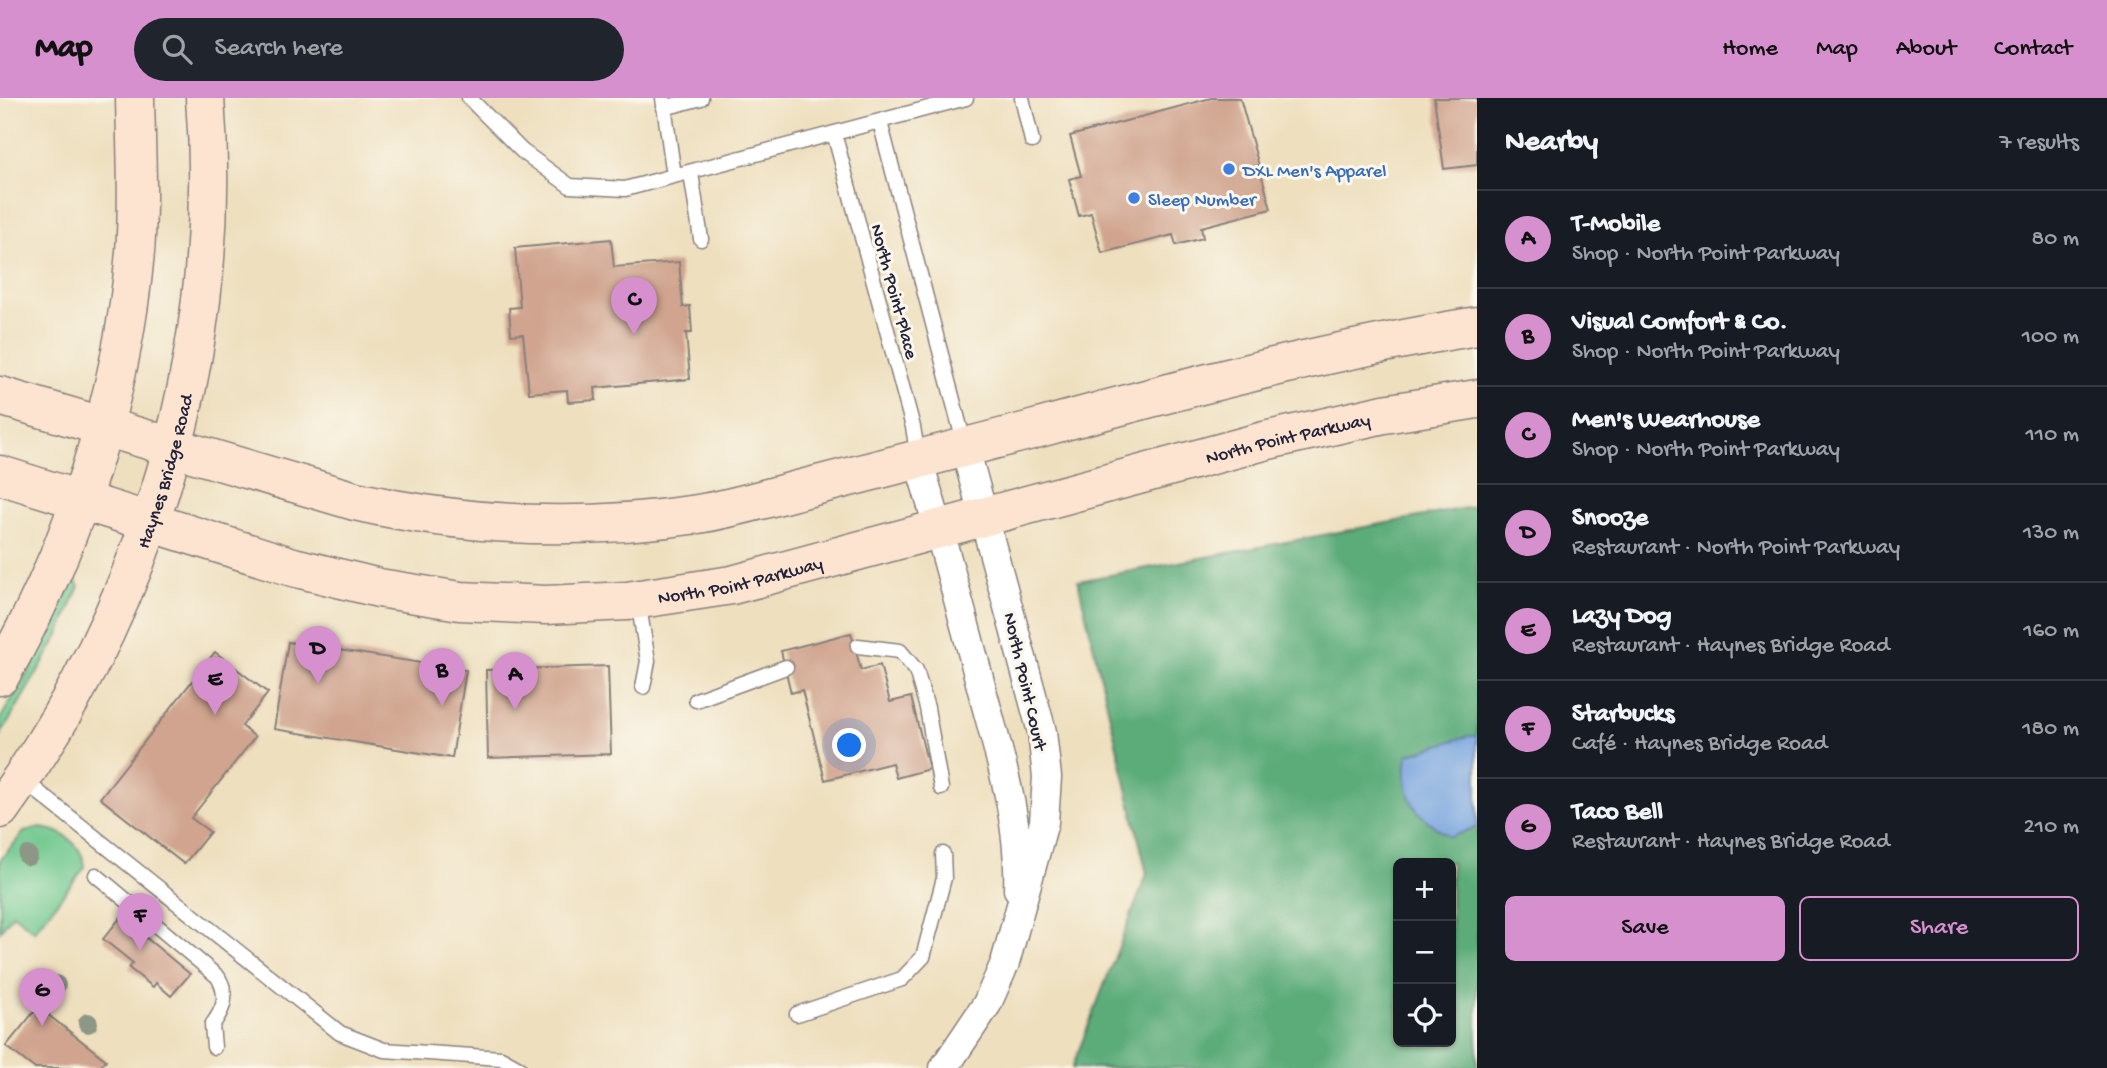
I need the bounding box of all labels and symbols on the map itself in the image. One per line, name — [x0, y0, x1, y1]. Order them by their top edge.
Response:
marker: DXL Men's Apparel — [1221, 161, 1237, 177]
place label: DXL Men's Apparel — [1241, 161, 1386, 184]
marker: Sleep Number — [1126, 190, 1142, 206]
place label: Sleep Number — [1148, 190, 1258, 213]
street label: North Point Place — [864, 222, 922, 362]
pin: C — [611, 277, 657, 335]
street label: Haynes Bridge Road — [133, 391, 200, 552]
street label: North Point Parkway — [1204, 409, 1373, 471]
street label: North Point Parkway — [656, 553, 826, 611]
street label: North Point Court — [997, 611, 1051, 755]
pin: D — [295, 626, 341, 684]
pin: B — [419, 648, 465, 706]
pin: A — [492, 652, 538, 710]
pin: E — [192, 657, 238, 715]
your location — [832, 728, 866, 762]
pin: F — [117, 893, 163, 951]
pin: G — [19, 968, 65, 1026]

